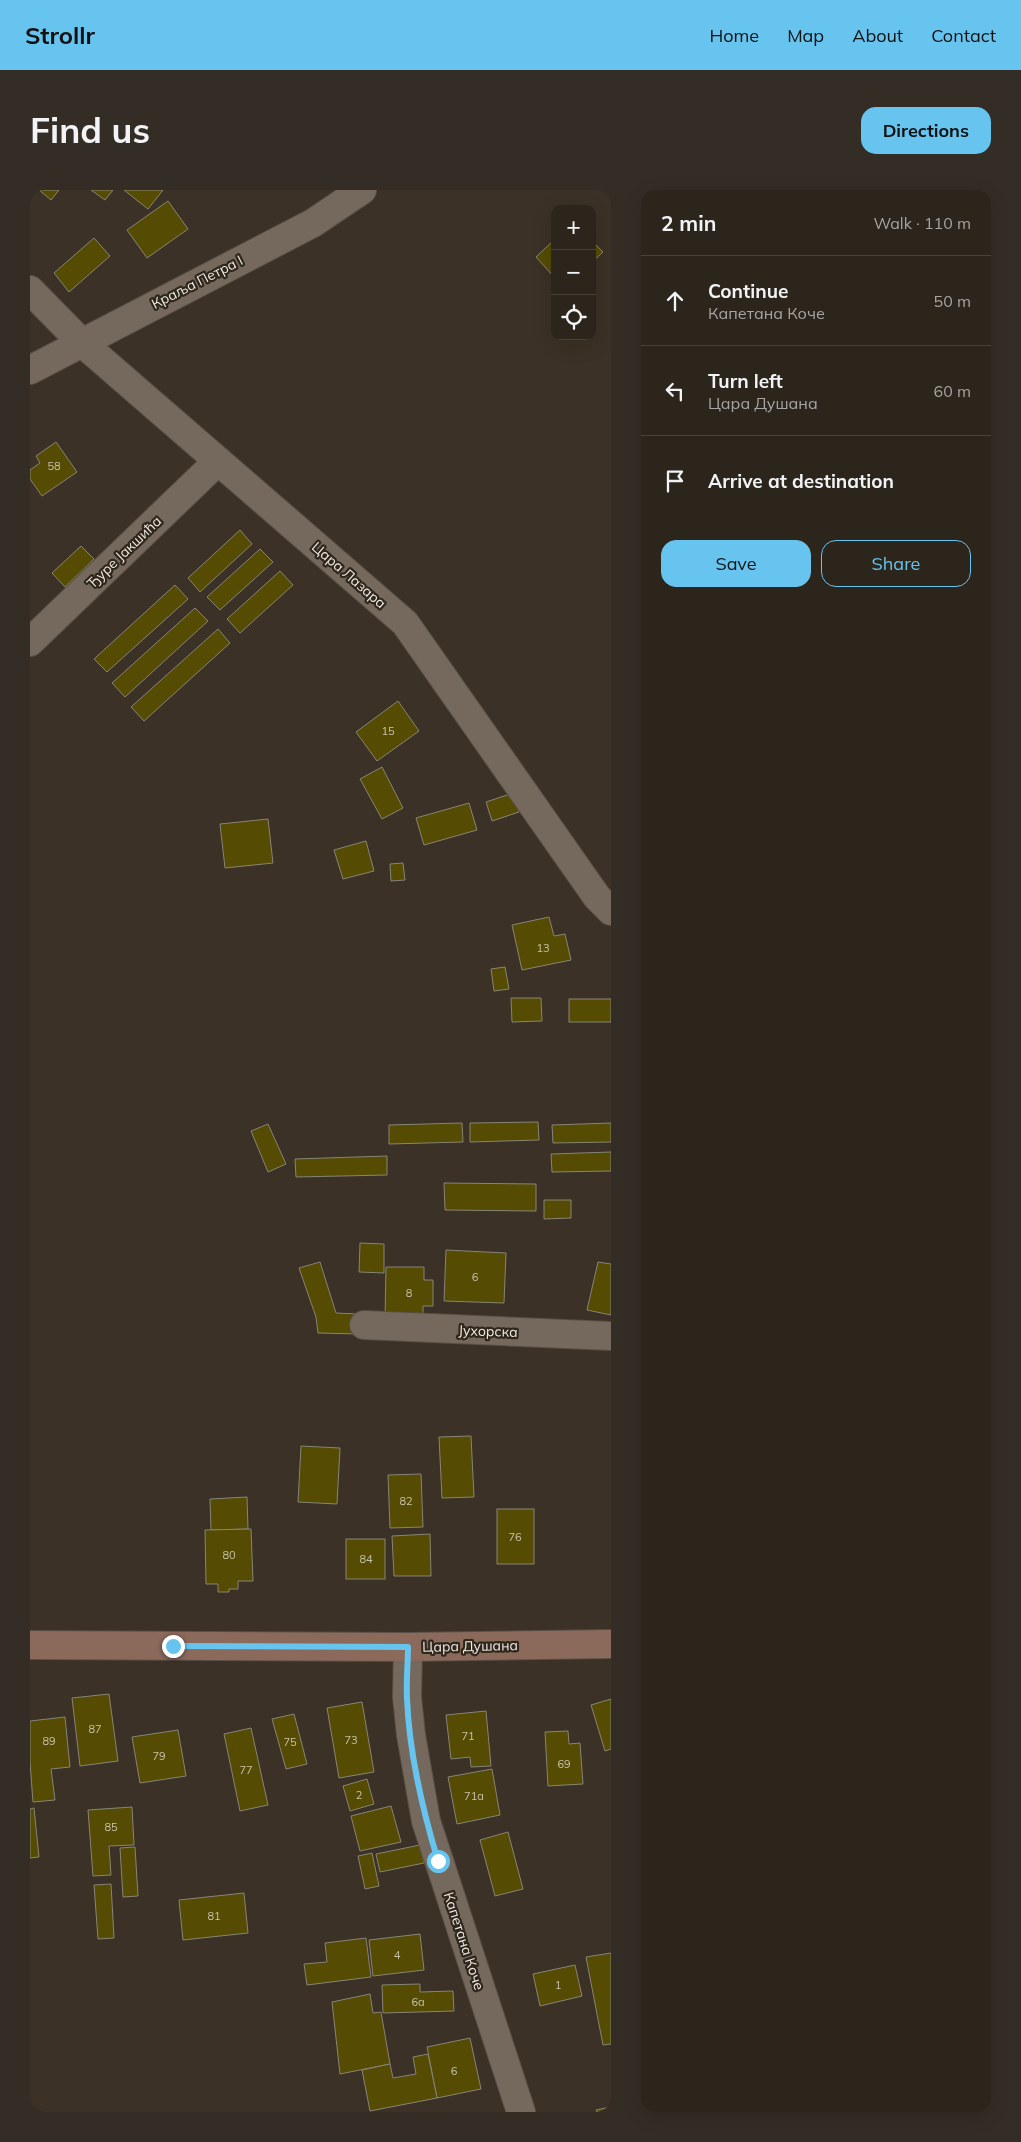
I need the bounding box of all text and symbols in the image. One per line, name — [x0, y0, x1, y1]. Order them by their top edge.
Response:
text: Strollr — [25, 20, 95, 50]
text: Home — [709, 24, 759, 47]
text: Map — [787, 24, 824, 47]
text: About — [852, 24, 903, 47]
text: Contact — [931, 24, 996, 47]
button: Directions — [861, 107, 991, 154]
text: Find us — [30, 108, 150, 152]
map controls — [551, 205, 596, 340]
button: + — [551, 205, 596, 250]
text: 2 min — [661, 210, 716, 236]
text: Walk · 110 m — [873, 213, 971, 233]
button: − — [551, 250, 596, 295]
street label: Краља Петра I — [148, 251, 246, 313]
text: Continue — [708, 279, 788, 303]
icon: ahead — [661, 287, 689, 315]
text: 50 m — [934, 291, 971, 311]
button: locate — [551, 295, 596, 340]
text: Капетана Коче — [708, 303, 825, 323]
text: Turn left — [708, 369, 783, 393]
icon: left — [661, 377, 689, 405]
text: 60 m — [934, 381, 971, 401]
text: Цара Душана — [708, 393, 818, 413]
house number: 58 — [47, 459, 61, 473]
icon: arrive — [661, 467, 689, 495]
text: Arrive at destination — [708, 469, 894, 493]
street label: Ђуре Јакшића — [83, 512, 165, 592]
street label: Цара Лазара — [308, 538, 390, 612]
button: Save — [661, 540, 811, 587]
button: Share — [821, 540, 971, 587]
house number: 15 — [381, 724, 395, 738]
house number: 13 — [536, 941, 550, 955]
house number: 6 — [472, 1270, 479, 1284]
house number: 8 — [406, 1286, 413, 1300]
street label: Јухорска — [458, 1321, 518, 1341]
house number: 82 — [399, 1494, 413, 1508]
house number: 76 — [508, 1530, 522, 1544]
house number: 80 — [222, 1548, 236, 1562]
house number: 84 — [359, 1552, 373, 1566]
route end — [162, 1635, 185, 1658]
street label: Цара Душана — [422, 1636, 518, 1656]
house number: 87 — [88, 1722, 102, 1736]
house number: 71 — [461, 1729, 475, 1743]
house number: 73 — [344, 1733, 358, 1747]
house number: 89 — [42, 1734, 56, 1748]
house number: 75 — [283, 1735, 297, 1749]
house number: 79 — [152, 1749, 166, 1763]
house number: 69 — [557, 1757, 571, 1771]
house number: 77 — [239, 1763, 253, 1777]
house number: 2 — [356, 1788, 363, 1802]
house number: 71a — [464, 1789, 484, 1803]
house number: 85 — [104, 1820, 118, 1834]
route start — [427, 1850, 450, 1873]
street label: Капетана Коче — [440, 1890, 488, 1993]
house number: 81 — [207, 1909, 221, 1923]
house number: 4 — [394, 1948, 401, 1962]
house number: 1 — [555, 1978, 561, 1992]
house number: 6a — [411, 1995, 425, 2009]
house number: 6 — [451, 2064, 458, 2078]

